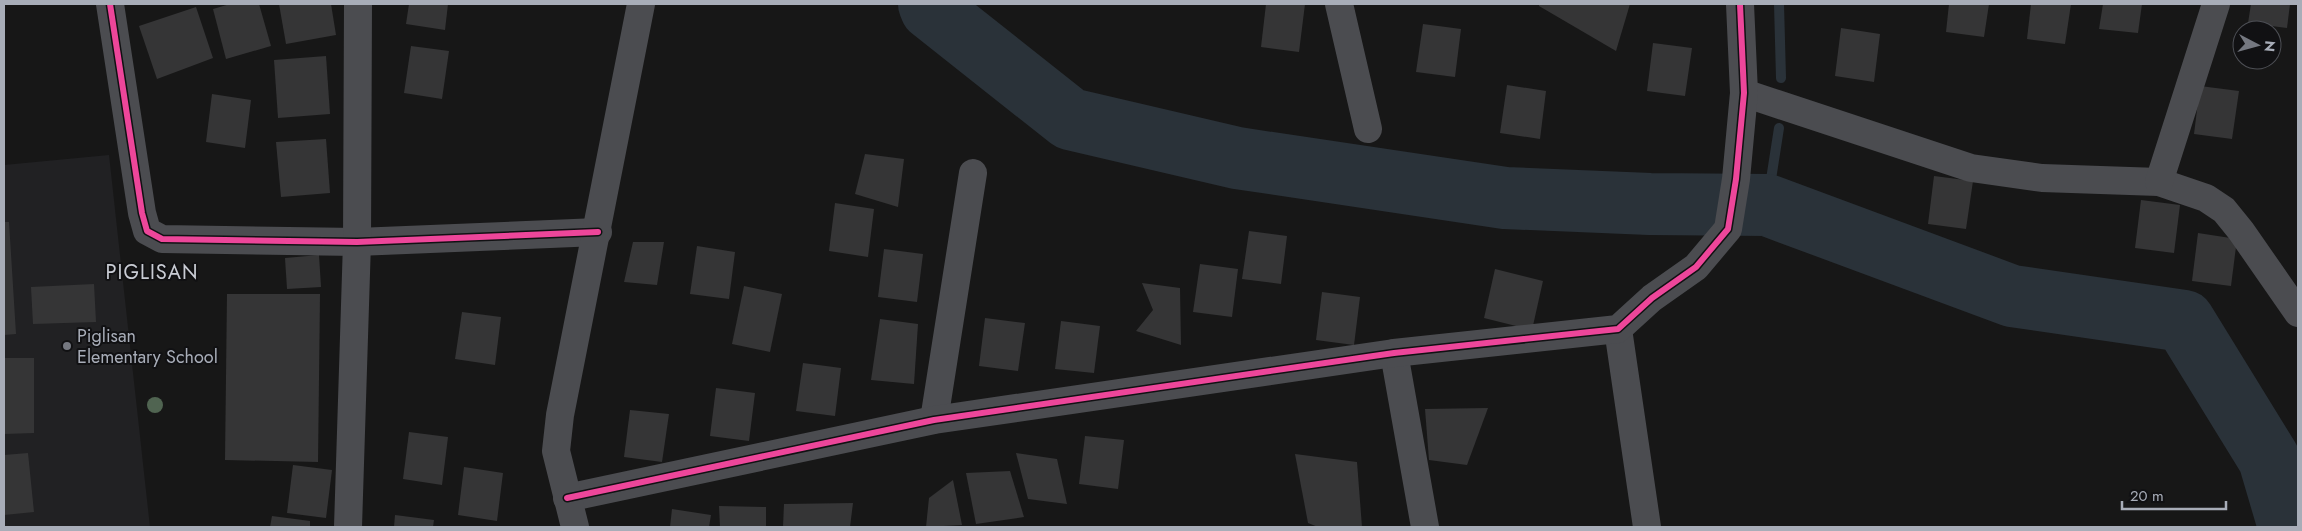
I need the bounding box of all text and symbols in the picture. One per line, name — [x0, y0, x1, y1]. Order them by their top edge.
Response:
north arrow — [2232, 20, 2282, 70]
text: N — [2259, 40, 2280, 53]
district label: PIGLISAN — [106, 258, 198, 287]
place label: Piglisan Elementary School — [77, 323, 218, 370]
marker: Piglisan Elementary School — [61, 340, 73, 352]
scale bar — [2122, 478, 2226, 510]
text: 20 m — [2130, 485, 2164, 507]

